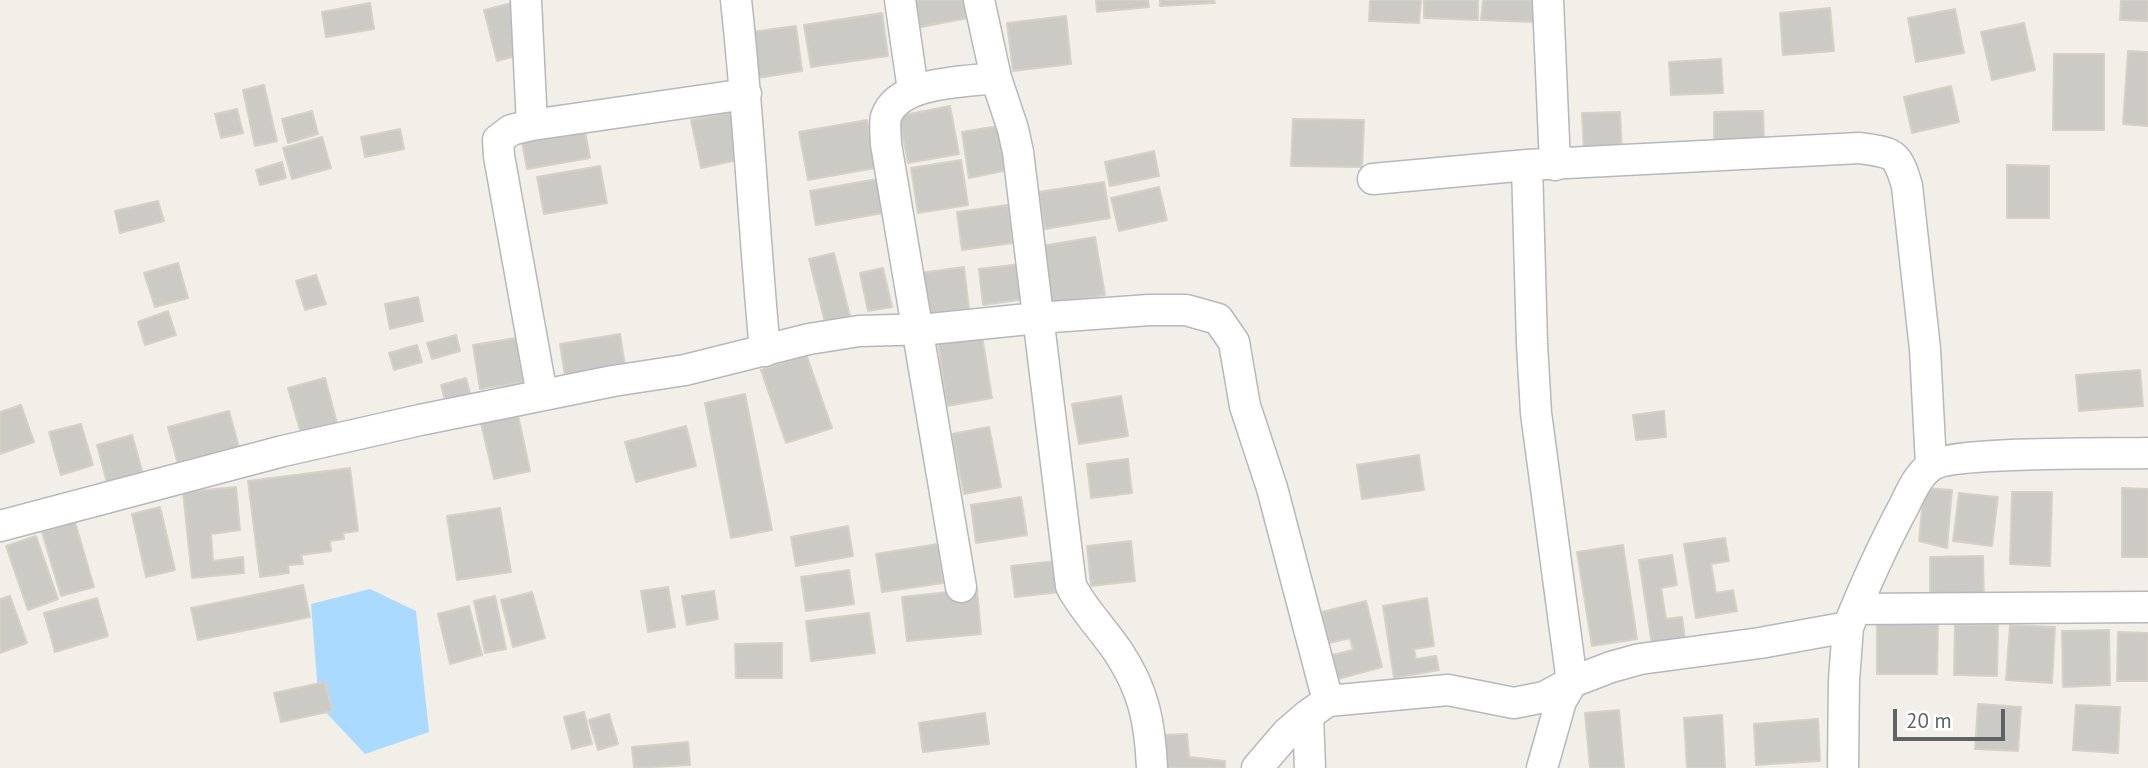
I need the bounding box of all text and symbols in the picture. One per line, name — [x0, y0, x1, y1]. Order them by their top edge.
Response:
scale bar — [1896, 694, 2008, 738]
text: 20 m — [1906, 707, 1952, 734]

